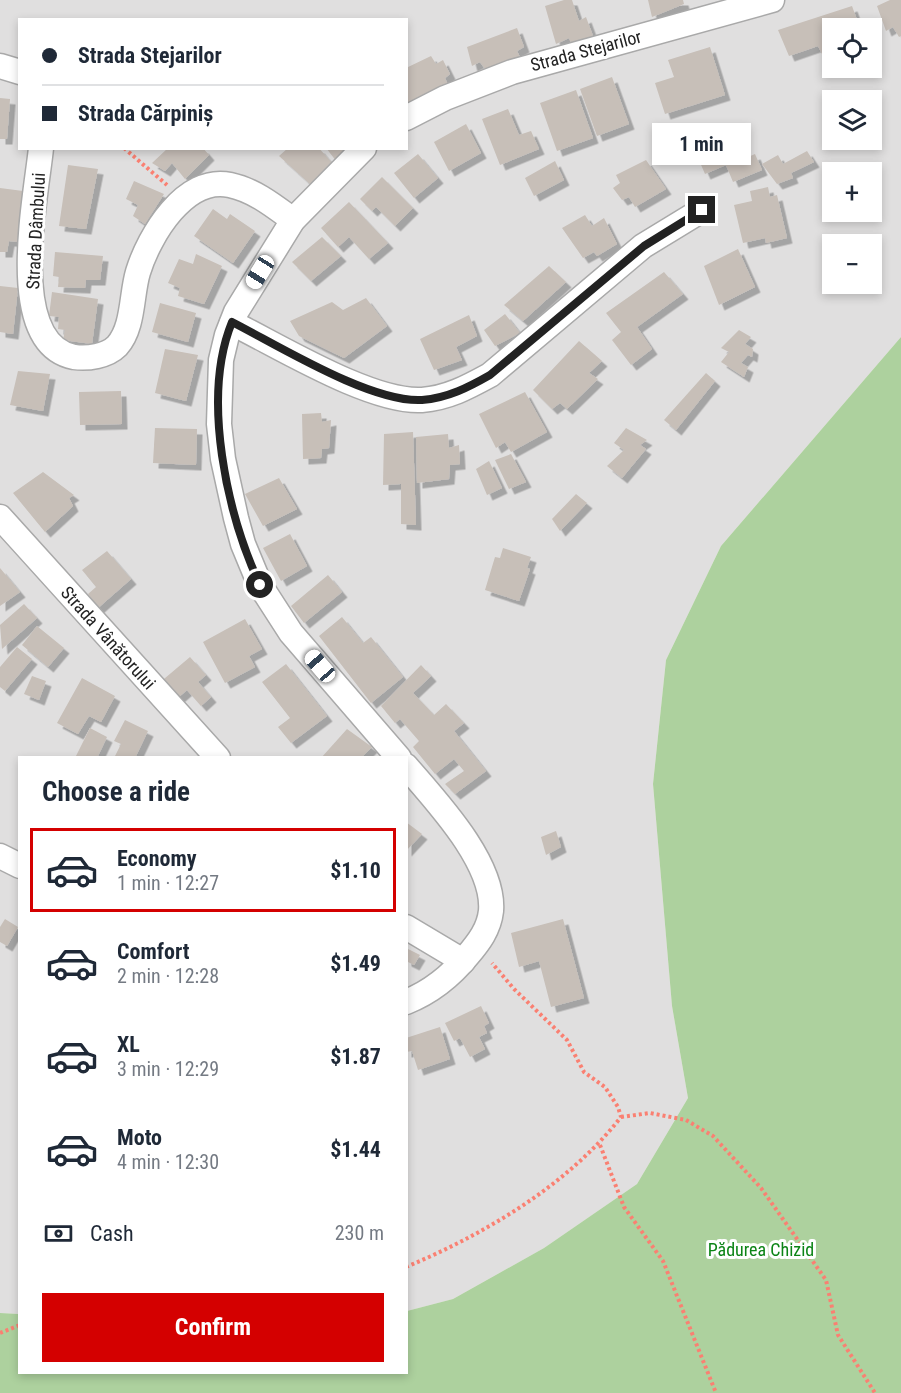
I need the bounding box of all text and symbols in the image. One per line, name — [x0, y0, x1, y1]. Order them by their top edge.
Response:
map controls — [822, 18, 882, 294]
button: locate — [822, 18, 882, 78]
street label: Strada Stejarilor — [528, 25, 644, 75]
text: Strada Stejarilor — [78, 43, 222, 68]
button: layers — [822, 90, 882, 150]
text: Strada Cărpiniș — [78, 101, 213, 126]
callout: 1 min — [652, 123, 752, 165]
text: 1 min — [679, 132, 724, 156]
button: + — [822, 162, 882, 222]
street label: Strada Dâmbului — [22, 172, 49, 290]
route end — [688, 196, 715, 223]
button: − — [822, 234, 882, 294]
car — [243, 252, 277, 292]
route start — [246, 571, 273, 598]
street label: Strada Vânătorului — [57, 582, 160, 693]
car — [301, 647, 339, 685]
text: Choose a ride — [42, 776, 190, 808]
icon: car — [45, 843, 99, 897]
text: Economy — [117, 846, 197, 871]
text: $1.10 — [330, 858, 381, 883]
text: 1 min · 12:27 — [117, 871, 219, 895]
icon: car — [45, 936, 99, 990]
text: Comfort — [117, 939, 190, 964]
text: $1.49 — [330, 951, 381, 976]
text: 2 min · 12:28 — [117, 964, 219, 988]
icon: car — [45, 1029, 99, 1083]
text: XL — [117, 1032, 140, 1057]
text: $1.87 — [330, 1044, 381, 1069]
text: 3 min · 12:29 — [117, 1057, 219, 1081]
icon: car — [45, 1122, 99, 1176]
text: Moto — [117, 1125, 162, 1150]
text: $1.44 — [330, 1137, 381, 1162]
text: 4 min · 12:30 — [117, 1150, 219, 1174]
icon: cash — [42, 1217, 75, 1250]
text: Cash — [90, 1221, 134, 1246]
text: 230 m — [335, 1221, 384, 1245]
park label: Pădurea Chizid — [708, 1239, 814, 1260]
button: Confirm — [42, 1293, 384, 1362]

